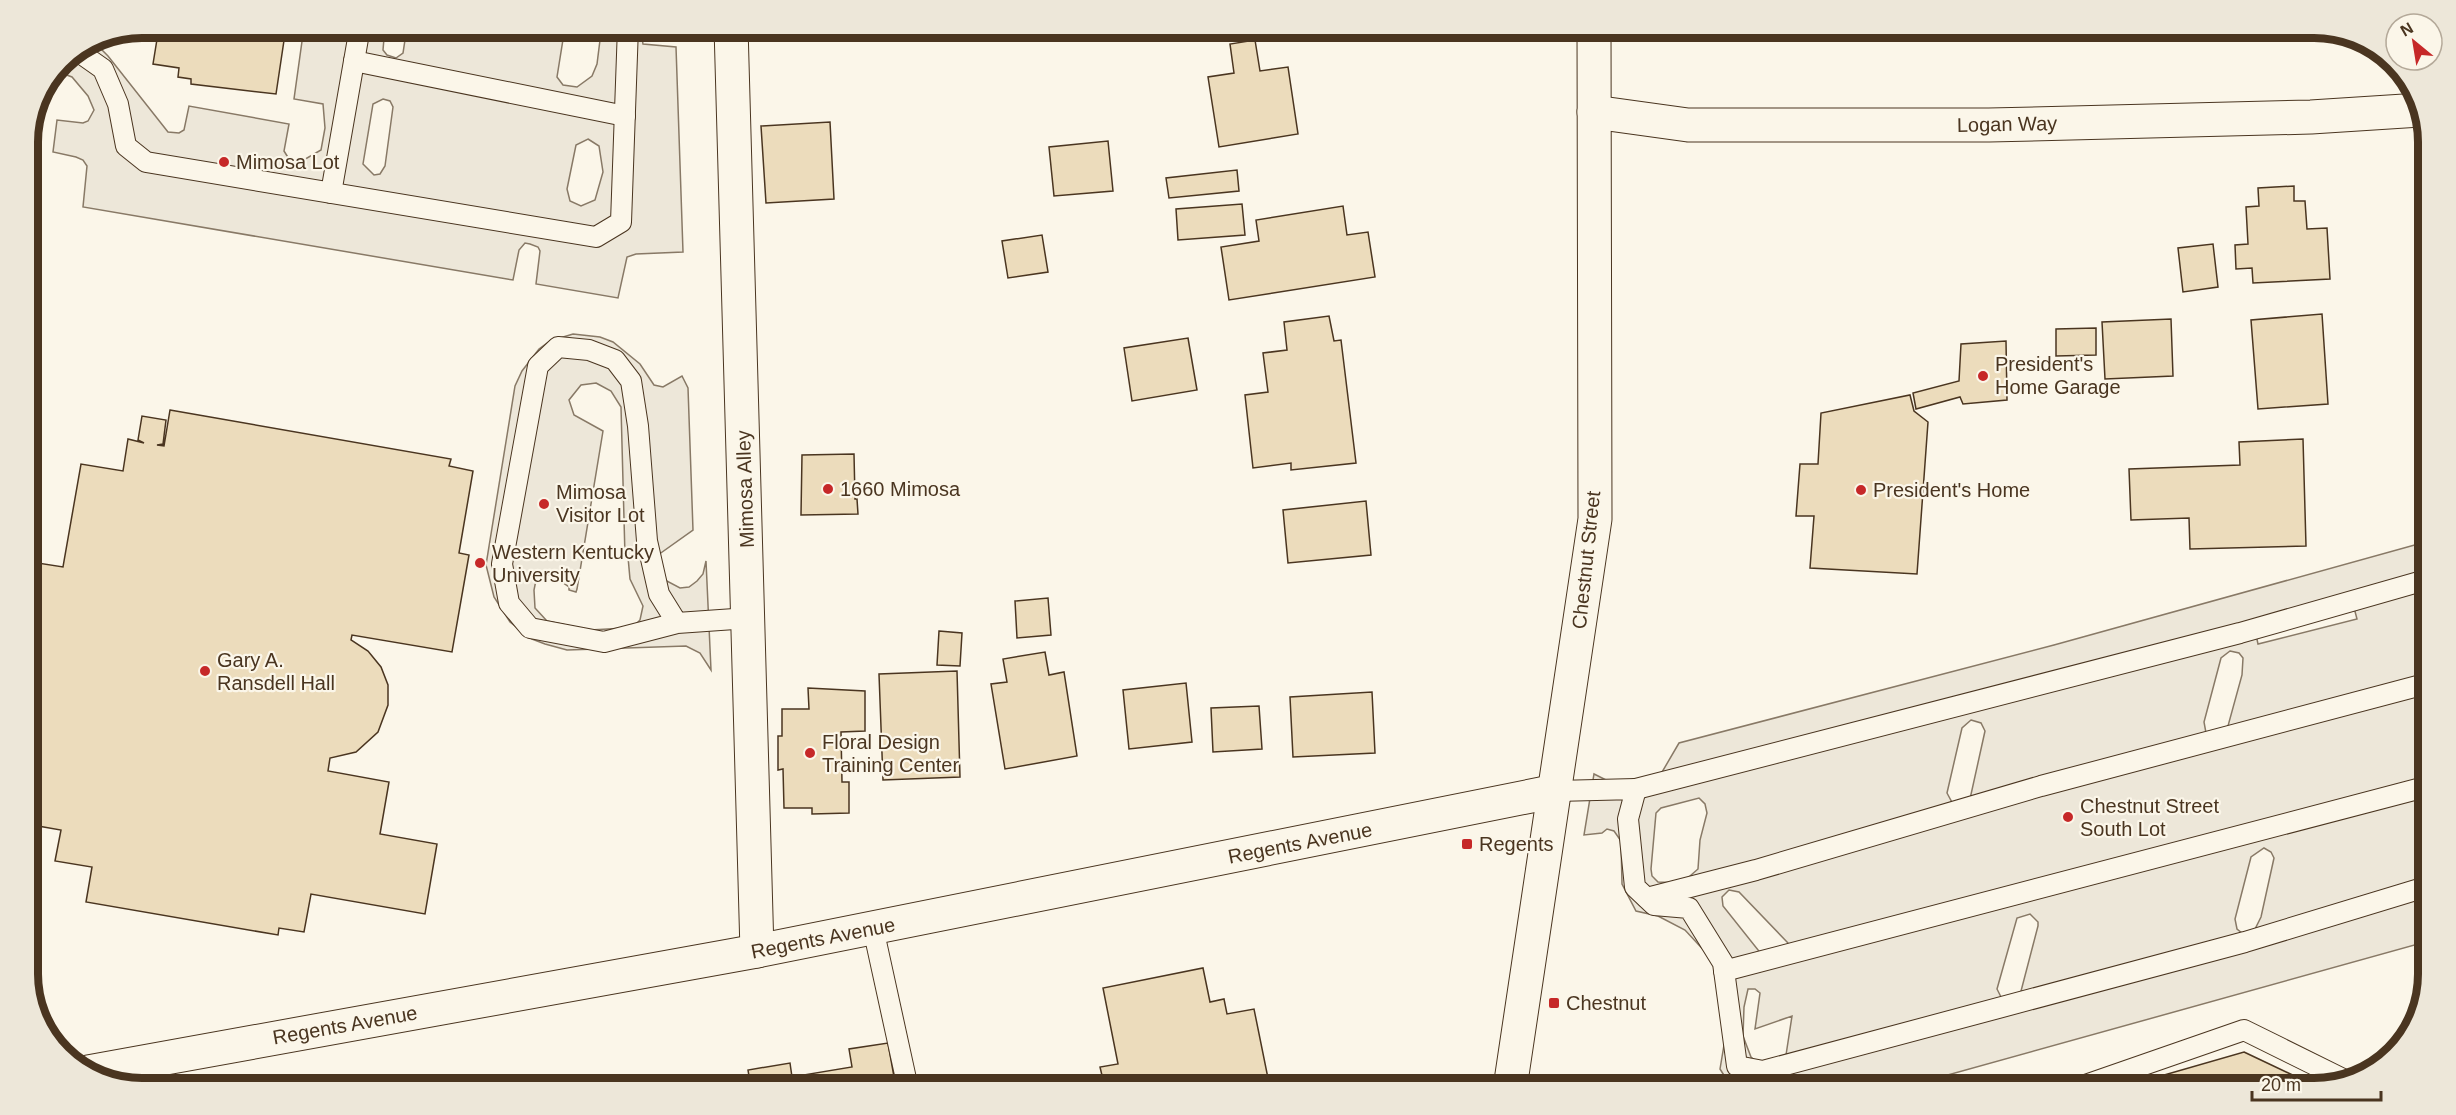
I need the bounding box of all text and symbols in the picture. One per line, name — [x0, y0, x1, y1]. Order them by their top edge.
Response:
north arrow — [2384, 12, 2444, 72]
text: N — [2397, 19, 2416, 40]
street label: Logan Way — [1957, 112, 2057, 136]
place label: Mimosa Lot — [236, 151, 340, 173]
marker: Mimosa Lot — [217, 155, 231, 169]
place label: President's Home Garage — [1995, 353, 2121, 398]
marker: President's Home Garage — [1976, 369, 1990, 383]
street label: Mimosa Alley — [732, 430, 758, 548]
place label: 1660 Mimosa — [840, 478, 961, 500]
place label: President's Home — [1873, 479, 2030, 501]
place label: Mimosa Visitor Lot — [556, 481, 645, 526]
marker: 1660 Mimosa — [821, 482, 835, 496]
marker: President's Home — [1854, 483, 1868, 497]
street label: Chestnut Street — [1568, 489, 1604, 630]
marker: Mimosa Visitor Lot — [537, 497, 551, 511]
place label: Western Kentucky University — [492, 541, 654, 586]
marker: Western Kentucky University — [473, 556, 487, 570]
place label: Gary A. Ransdell Hall — [217, 649, 335, 694]
marker: Gary A. Ransdell Hall — [198, 664, 212, 678]
place label: Floral Design Training Center — [822, 731, 959, 776]
marker: Floral Design Training Center — [803, 746, 817, 760]
place label: Chestnut Street South Lot — [2080, 795, 2219, 840]
marker: Chestnut Street South Lot — [2061, 810, 2075, 824]
street label: Regents Avenue — [1226, 818, 1374, 868]
place label: Regents — [1479, 833, 1554, 855]
marker: Regents — [1460, 837, 1474, 851]
street label: Regents Avenue — [749, 913, 897, 963]
place label: Chestnut — [1566, 992, 1646, 1014]
marker: Chestnut — [1547, 996, 1561, 1010]
street label: Regents Avenue — [271, 1001, 419, 1049]
scale bar — [2252, 1064, 2381, 1102]
text: 20 m — [2261, 1075, 2301, 1095]

